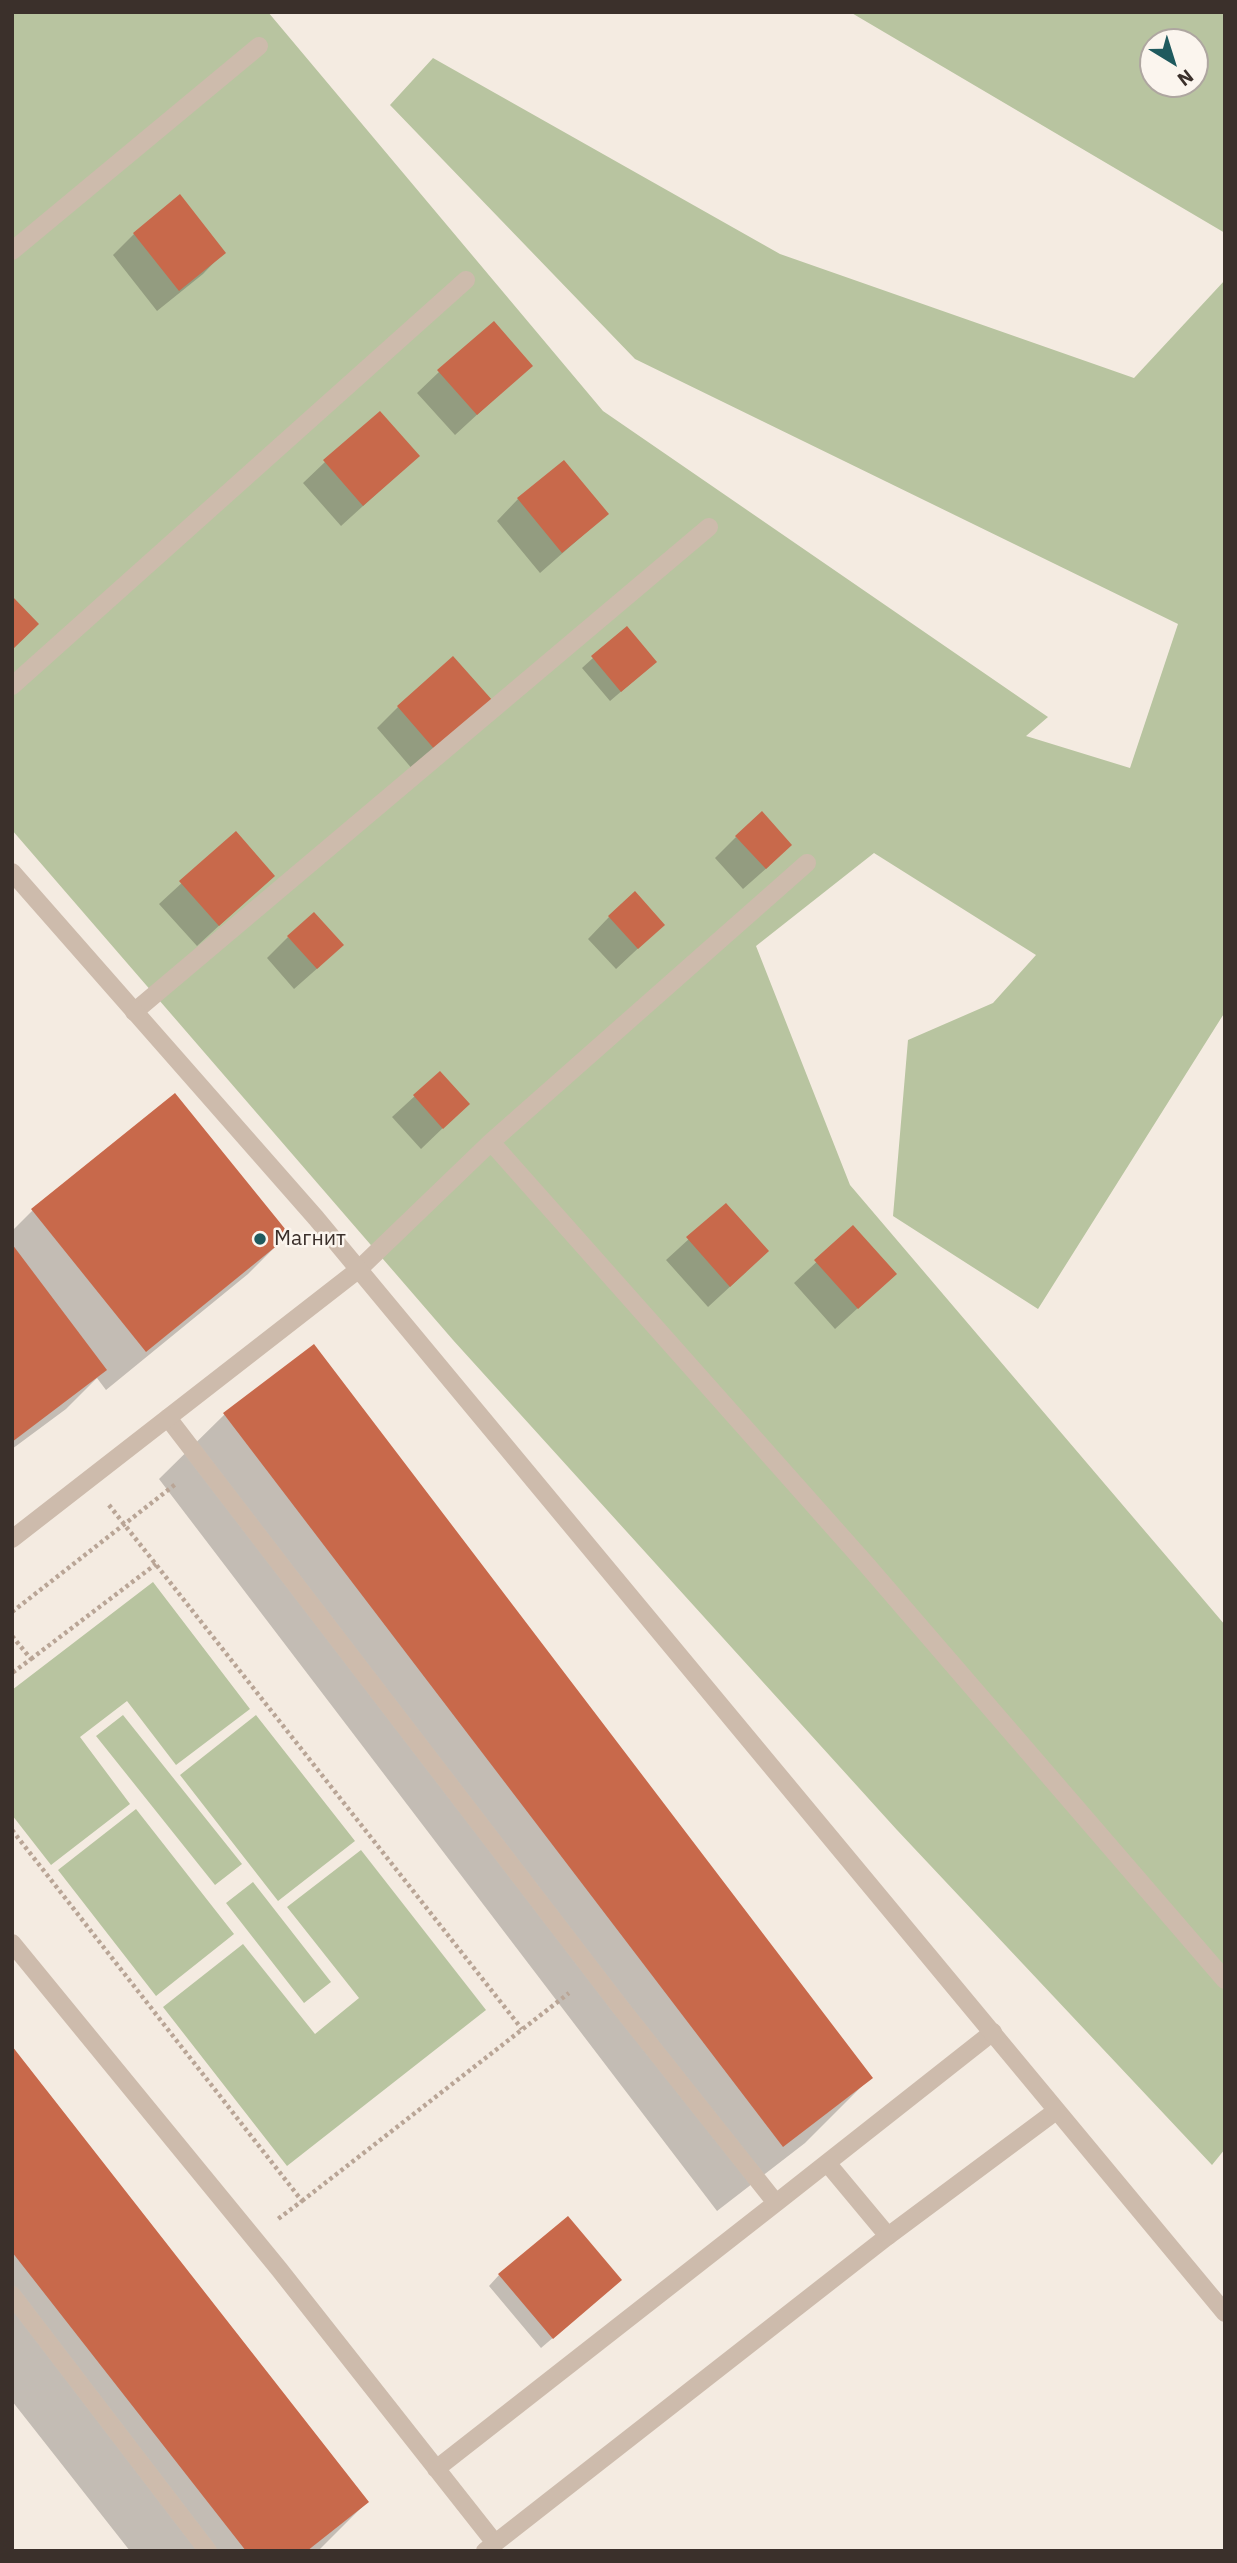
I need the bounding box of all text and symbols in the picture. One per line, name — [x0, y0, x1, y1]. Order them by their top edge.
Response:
north arrow — [1139, 28, 1209, 98]
text: N — [1173, 64, 1199, 92]
place label: Магнит — [274, 1226, 346, 1252]
marker: Магнит — [252, 1231, 268, 1247]

